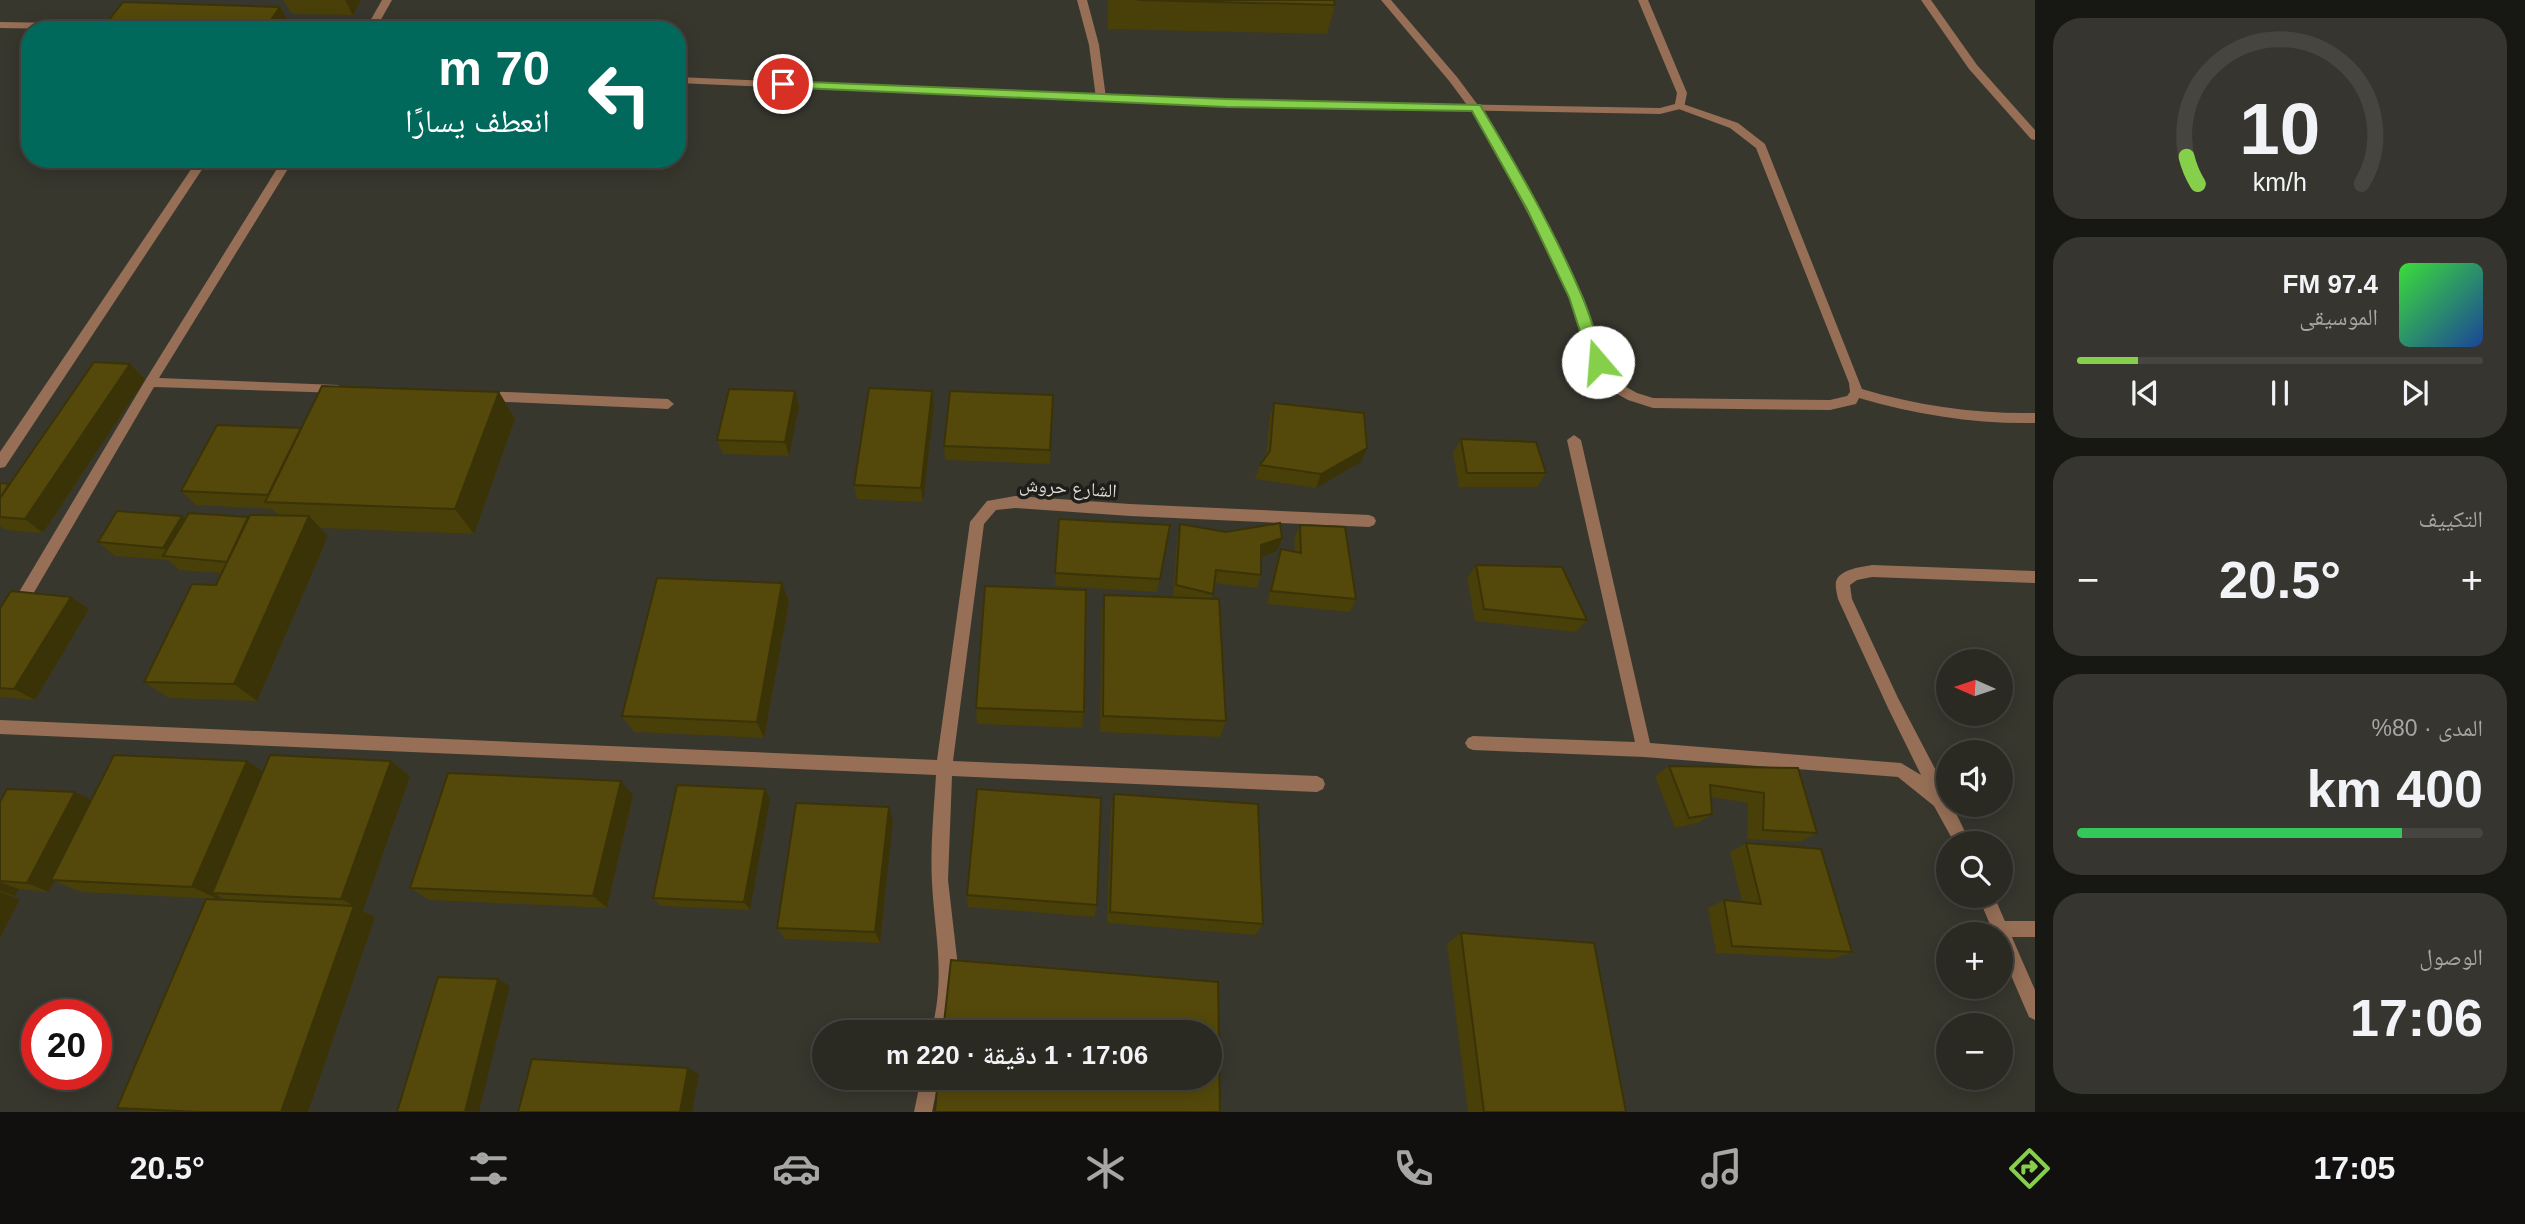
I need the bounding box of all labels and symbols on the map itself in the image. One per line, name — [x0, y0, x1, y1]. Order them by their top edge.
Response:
pin — [753, 54, 813, 114]
position arrow — [1561, 325, 1635, 399]
street label: الشارع حروش — [1018, 474, 1118, 502]
north arrow — [1936, 649, 2012, 726]
speed limit sign: 20 — [21, 999, 112, 1090]

